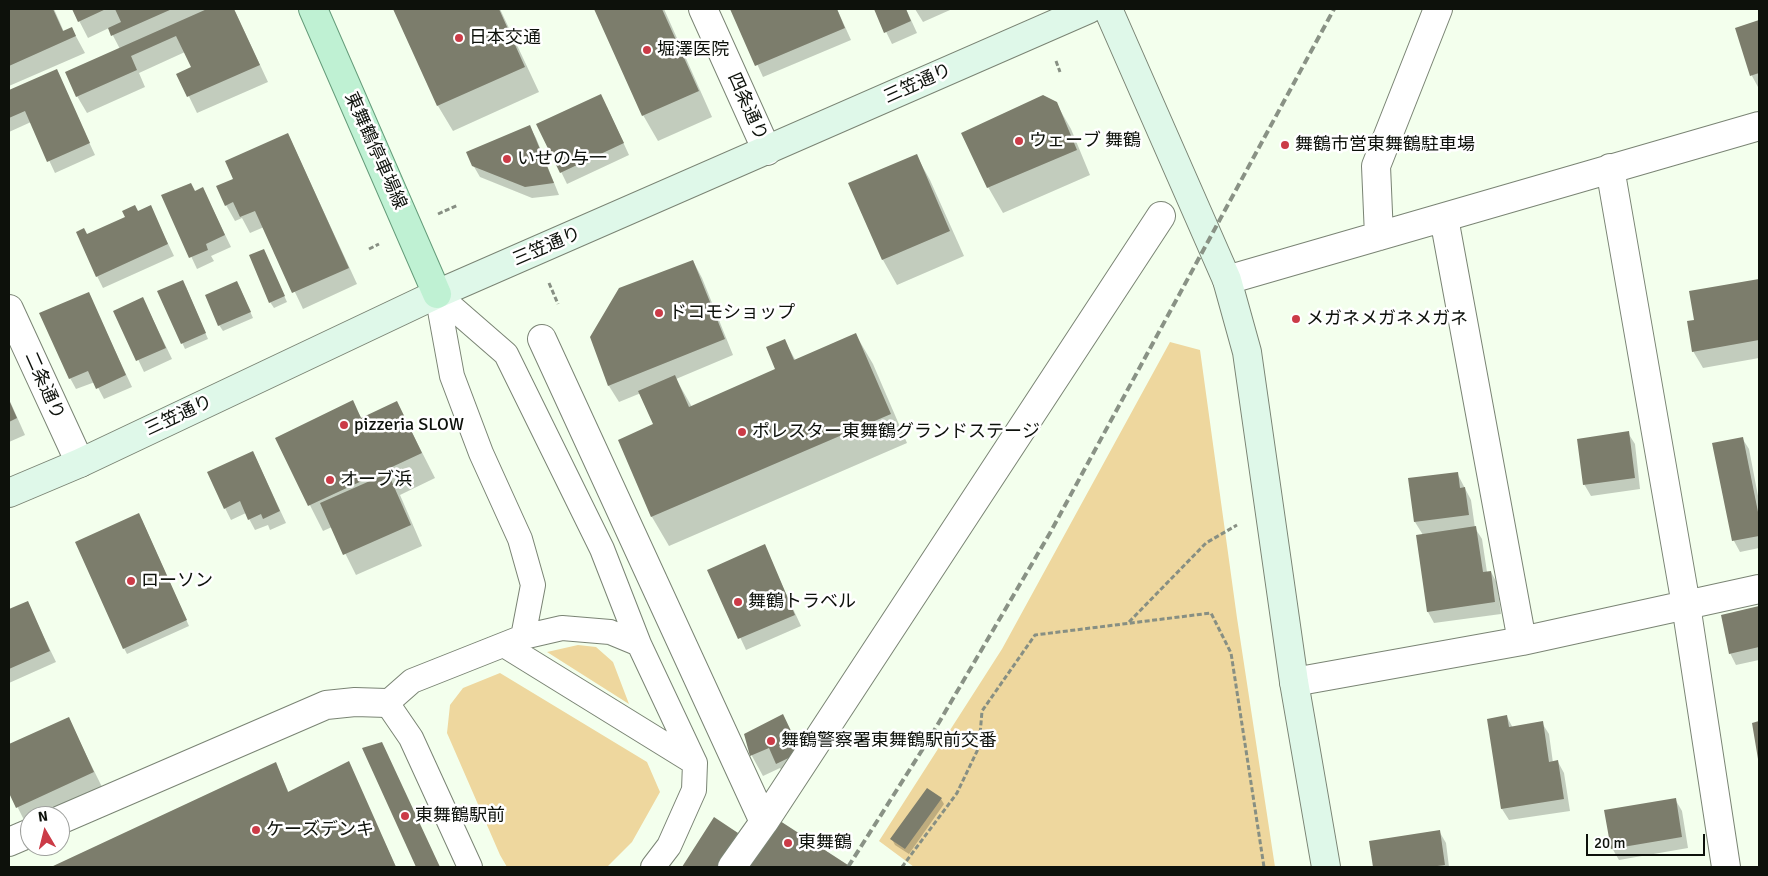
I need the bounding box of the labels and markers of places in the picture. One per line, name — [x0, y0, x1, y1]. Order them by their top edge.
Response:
place label: 日本交通 — [469, 27, 541, 49]
marker: 日本交通 — [453, 32, 465, 44]
place label: 堀澤医院 — [657, 39, 729, 61]
marker: 堀澤医院 — [641, 44, 653, 56]
place label: ウェーブ 舞鶴 — [1029, 130, 1141, 152]
place label: 舞鶴市営東舞鶴駐車場 — [1295, 134, 1475, 156]
marker: ウェーブ 舞鶴 — [1013, 135, 1025, 147]
marker: 舞鶴市営東舞鶴駐車場 — [1279, 139, 1291, 151]
place label: いせの与一 — [517, 148, 607, 170]
marker: いせの与一 — [501, 153, 513, 165]
place label: ドコモショップ — [669, 302, 795, 324]
marker: ドコモショップ — [653, 307, 665, 319]
place label: メガネメガネメガネ — [1306, 308, 1468, 330]
marker: メガネメガネメガネ — [1290, 313, 1302, 325]
place label: pizzeria SLOW — [354, 414, 464, 436]
marker: pizzeria SLOW — [338, 419, 350, 431]
place label: ポレスター東舞鶴グランドステージ — [752, 421, 1040, 443]
marker: ポレスター東舞鶴グランドステージ — [736, 426, 748, 438]
place label: オーブ浜 — [340, 469, 412, 491]
marker: オーブ浜 — [324, 474, 336, 486]
place label: ローソン — [141, 570, 213, 592]
marker: ローソン — [125, 575, 137, 587]
place label: 舞鶴トラベル — [748, 591, 856, 613]
marker: 舞鶴トラベル — [732, 596, 744, 608]
place label: 舞鶴警察署東舞鶴駅前交番 — [781, 730, 997, 752]
marker: 舞鶴警察署東舞鶴駅前交番 — [765, 735, 777, 747]
place label: 東舞鶴駅前 — [415, 805, 505, 827]
marker: 東舞鶴駅前 — [399, 810, 411, 822]
place label: ケーズデンキ — [266, 819, 374, 841]
marker: ケーズデンキ — [250, 824, 262, 836]
place label: 東舞鶴 — [798, 832, 852, 854]
marker: 東舞鶴 — [782, 837, 794, 849]

